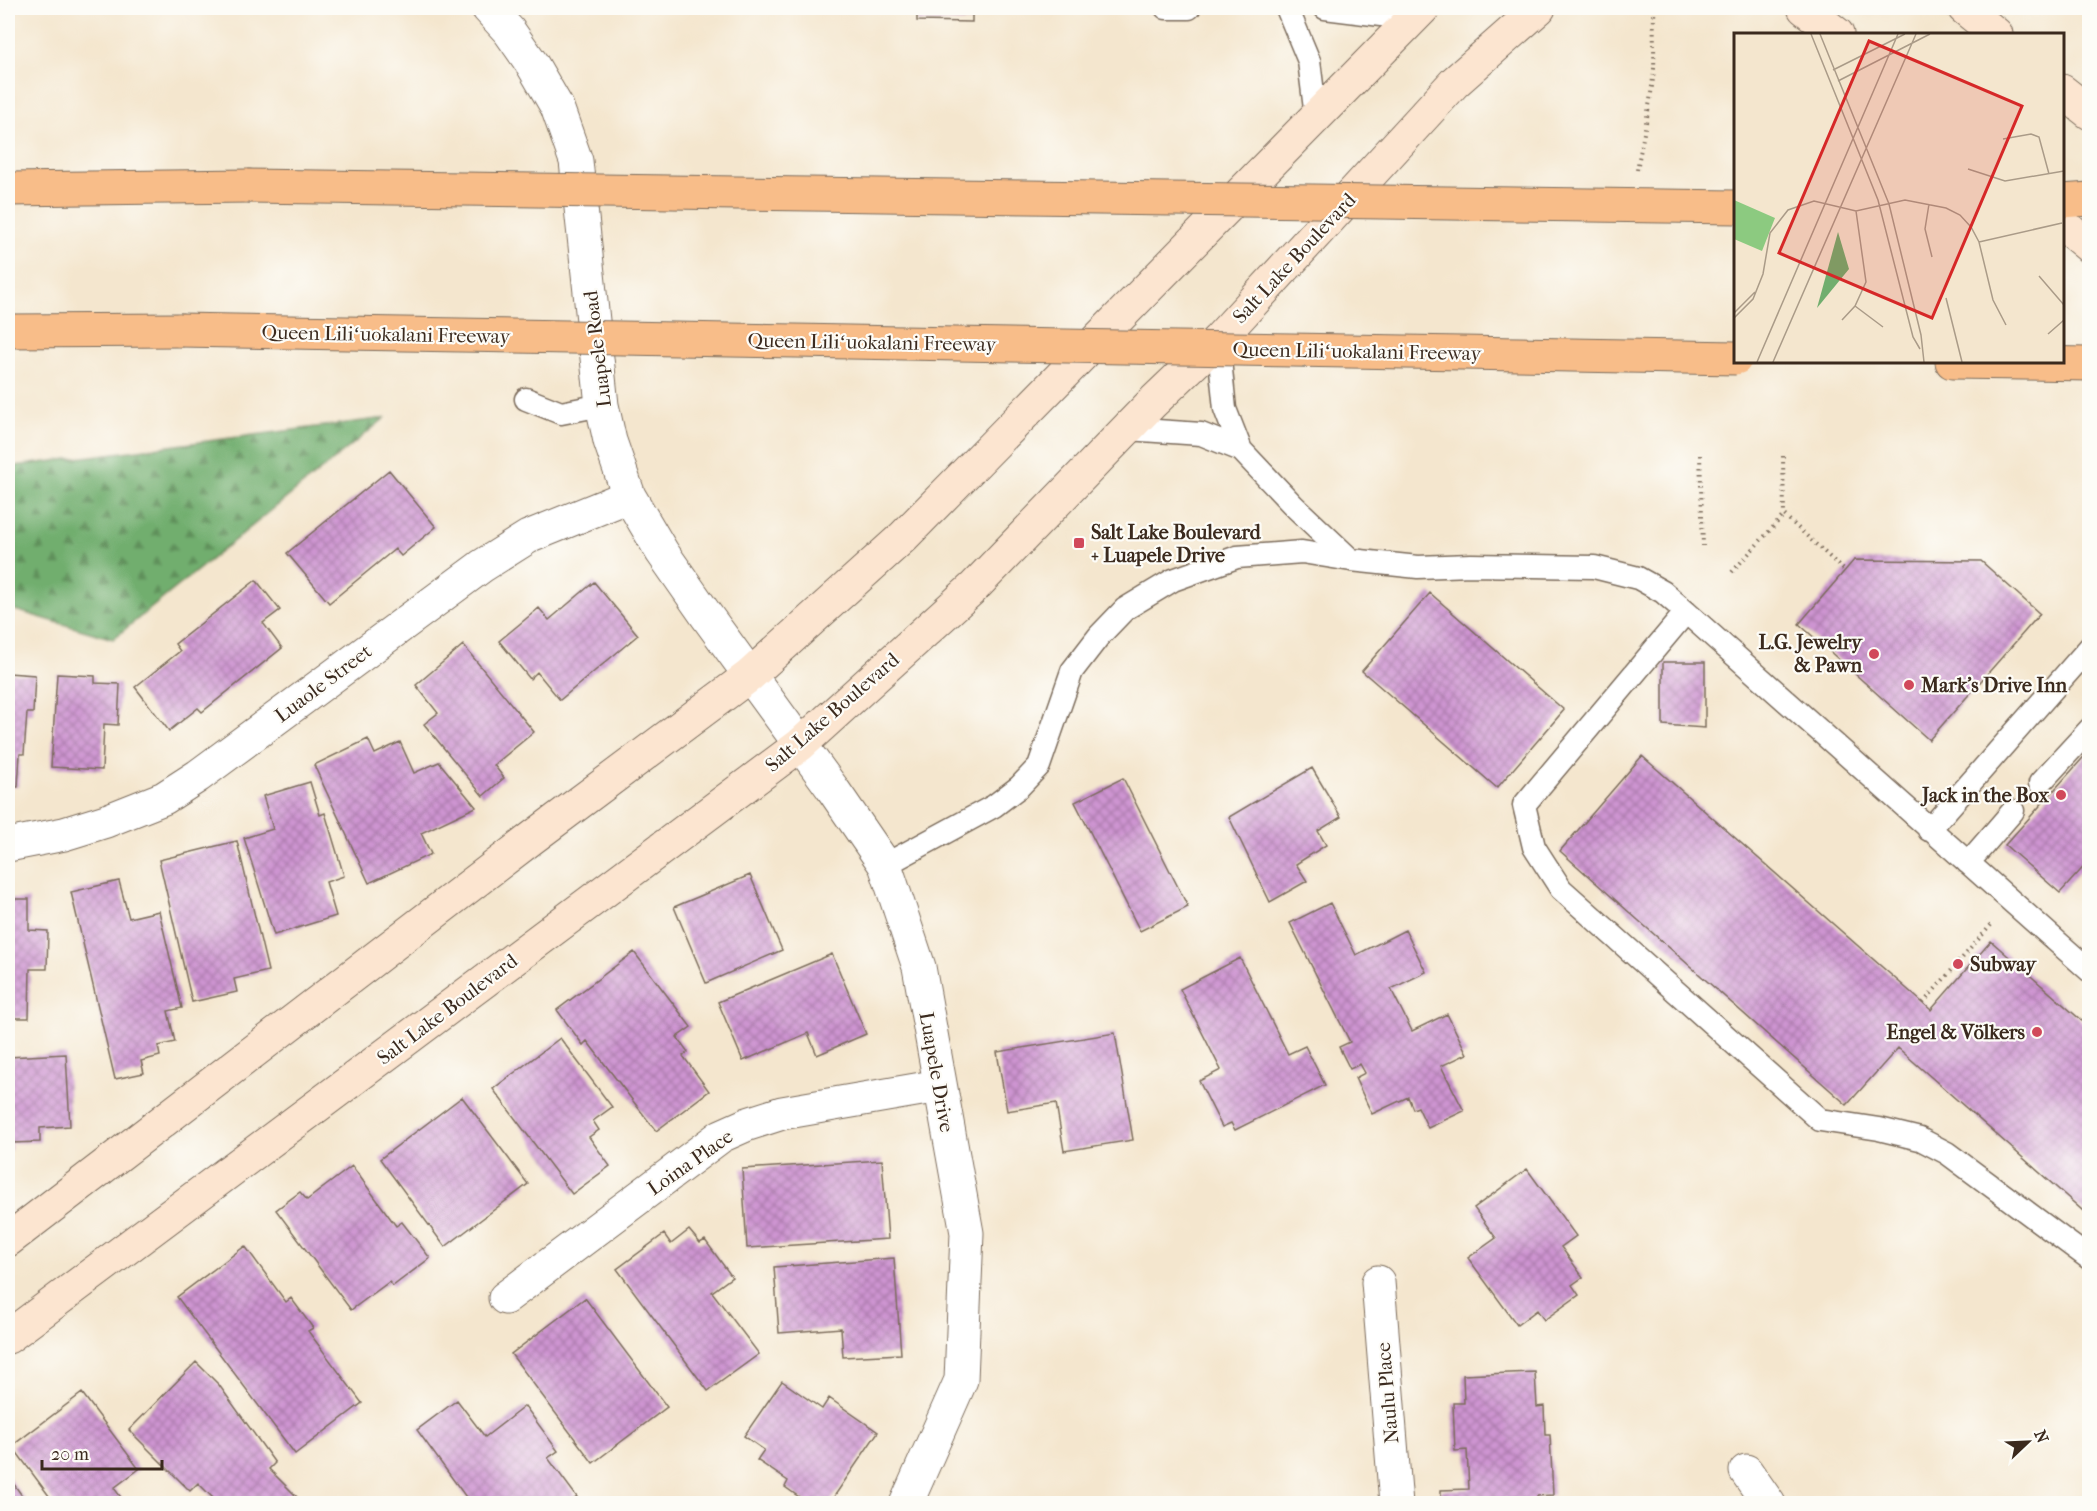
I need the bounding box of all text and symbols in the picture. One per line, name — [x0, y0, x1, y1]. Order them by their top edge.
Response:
inset map — [1734, 33, 2064, 363]
street label: Salt Lake Boulevard — [1228, 188, 1361, 328]
street label: Luapele Road — [579, 288, 616, 409]
street label: Queen Liliʻuokalani Freeway — [261, 321, 512, 348]
street label: Queen Liliʻuokalani Freeway — [747, 329, 998, 356]
street label: Queen Liliʻuokalani Freeway — [1232, 338, 1483, 365]
place label: Salt Lake Boulevard + Luapele Drive — [1091, 521, 1262, 567]
marker: Salt Lake Boulevard + Luapele Drive — [1072, 536, 1086, 550]
place label: L.G. Jewelry & Pawn — [1759, 631, 1863, 677]
street label: Luaole Street — [270, 640, 376, 727]
street label: Salt Lake Boulevard — [761, 647, 905, 777]
marker: L.G. Jewelry & Pawn — [1867, 647, 1881, 661]
place label: Mark’s Drive Inn — [1920, 674, 2068, 697]
marker: Mark’s Drive Inn — [1902, 678, 1916, 692]
place label: Jack in the Box — [1920, 784, 2050, 807]
marker: Jack in the Box — [2054, 788, 2068, 802]
street label: Salt Lake Boulevard — [373, 949, 523, 1070]
place label: Subway — [1970, 953, 2037, 976]
marker: Subway — [1951, 957, 1965, 971]
street label: Luapele Drive — [915, 1010, 958, 1134]
place label: Engel & Völkers — [1886, 1021, 2026, 1044]
marker: Engel & Völkers — [2030, 1025, 2044, 1039]
street label: Loina Place — [643, 1125, 737, 1200]
street label: Naulu Place — [1372, 1341, 1403, 1445]
north arrow — [1998, 1412, 2058, 1472]
text: N — [2030, 1427, 2053, 1446]
scale bar — [42, 1433, 162, 1471]
text: 20 m — [51, 1444, 89, 1465]

